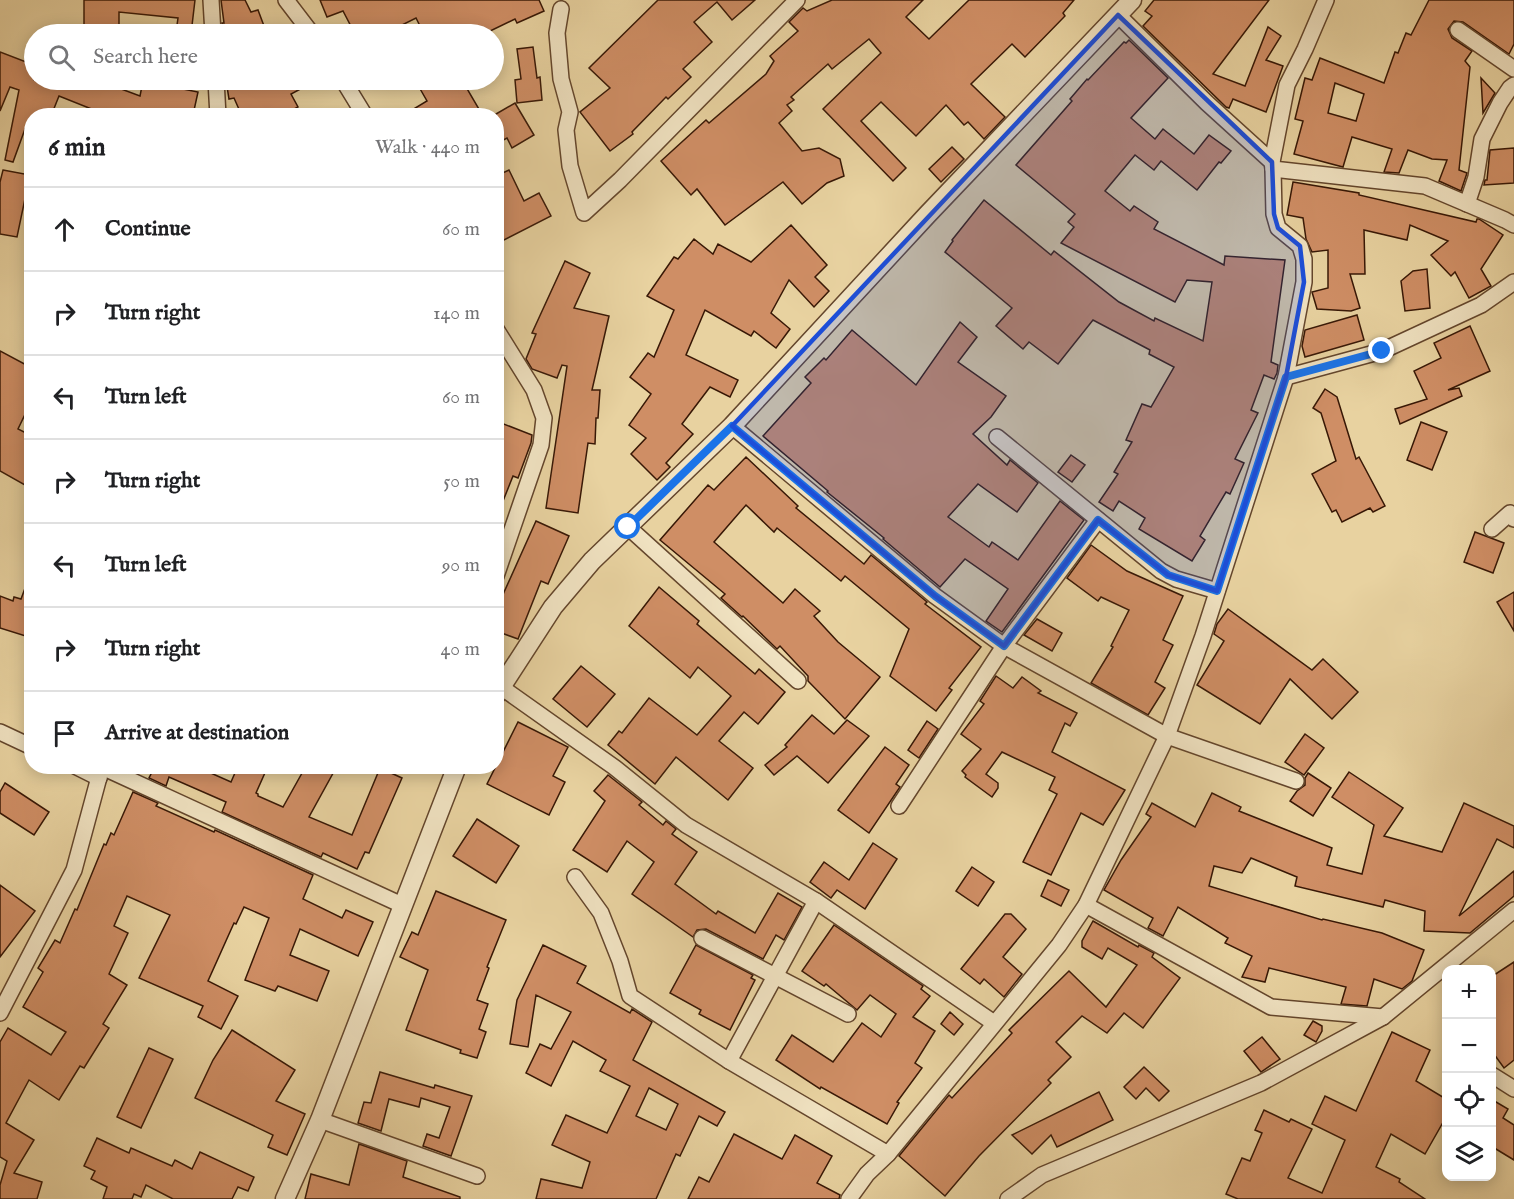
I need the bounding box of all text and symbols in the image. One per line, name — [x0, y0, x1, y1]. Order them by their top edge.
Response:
search box — [24, 24, 504, 90]
icon: search — [45, 41, 78, 74]
text: Search here — [93, 43, 198, 71]
text: 6 min — [48, 131, 106, 164]
text: Walk · 440 m — [375, 135, 480, 160]
icon: ahead — [48, 213, 81, 246]
text: Continue — [105, 215, 191, 243]
text: 60 m — [442, 217, 480, 242]
icon: right — [48, 297, 81, 330]
text: Turn right — [105, 299, 200, 327]
text: 140 m — [433, 301, 480, 326]
route end — [1368, 337, 1394, 363]
icon: left — [48, 381, 81, 414]
text: Turn left — [105, 383, 187, 411]
text: 60 m — [442, 385, 480, 410]
icon: right — [48, 465, 81, 498]
text: Turn right — [105, 467, 200, 495]
text: 50 m — [443, 469, 480, 494]
route start — [614, 513, 640, 539]
icon: left — [48, 549, 81, 582]
text: Turn left — [105, 551, 187, 579]
text: 90 m — [442, 553, 480, 578]
icon: right — [48, 633, 81, 666]
text: Turn right — [105, 635, 200, 663]
text: 40 m — [441, 637, 480, 662]
icon: arrive — [48, 717, 81, 750]
text: Arrive at destination — [105, 719, 289, 747]
map controls — [1442, 965, 1496, 1181]
button: + — [1442, 965, 1496, 1019]
button: − — [1442, 1019, 1496, 1073]
button: locate — [1442, 1073, 1496, 1127]
button: layers — [1442, 1127, 1496, 1181]

